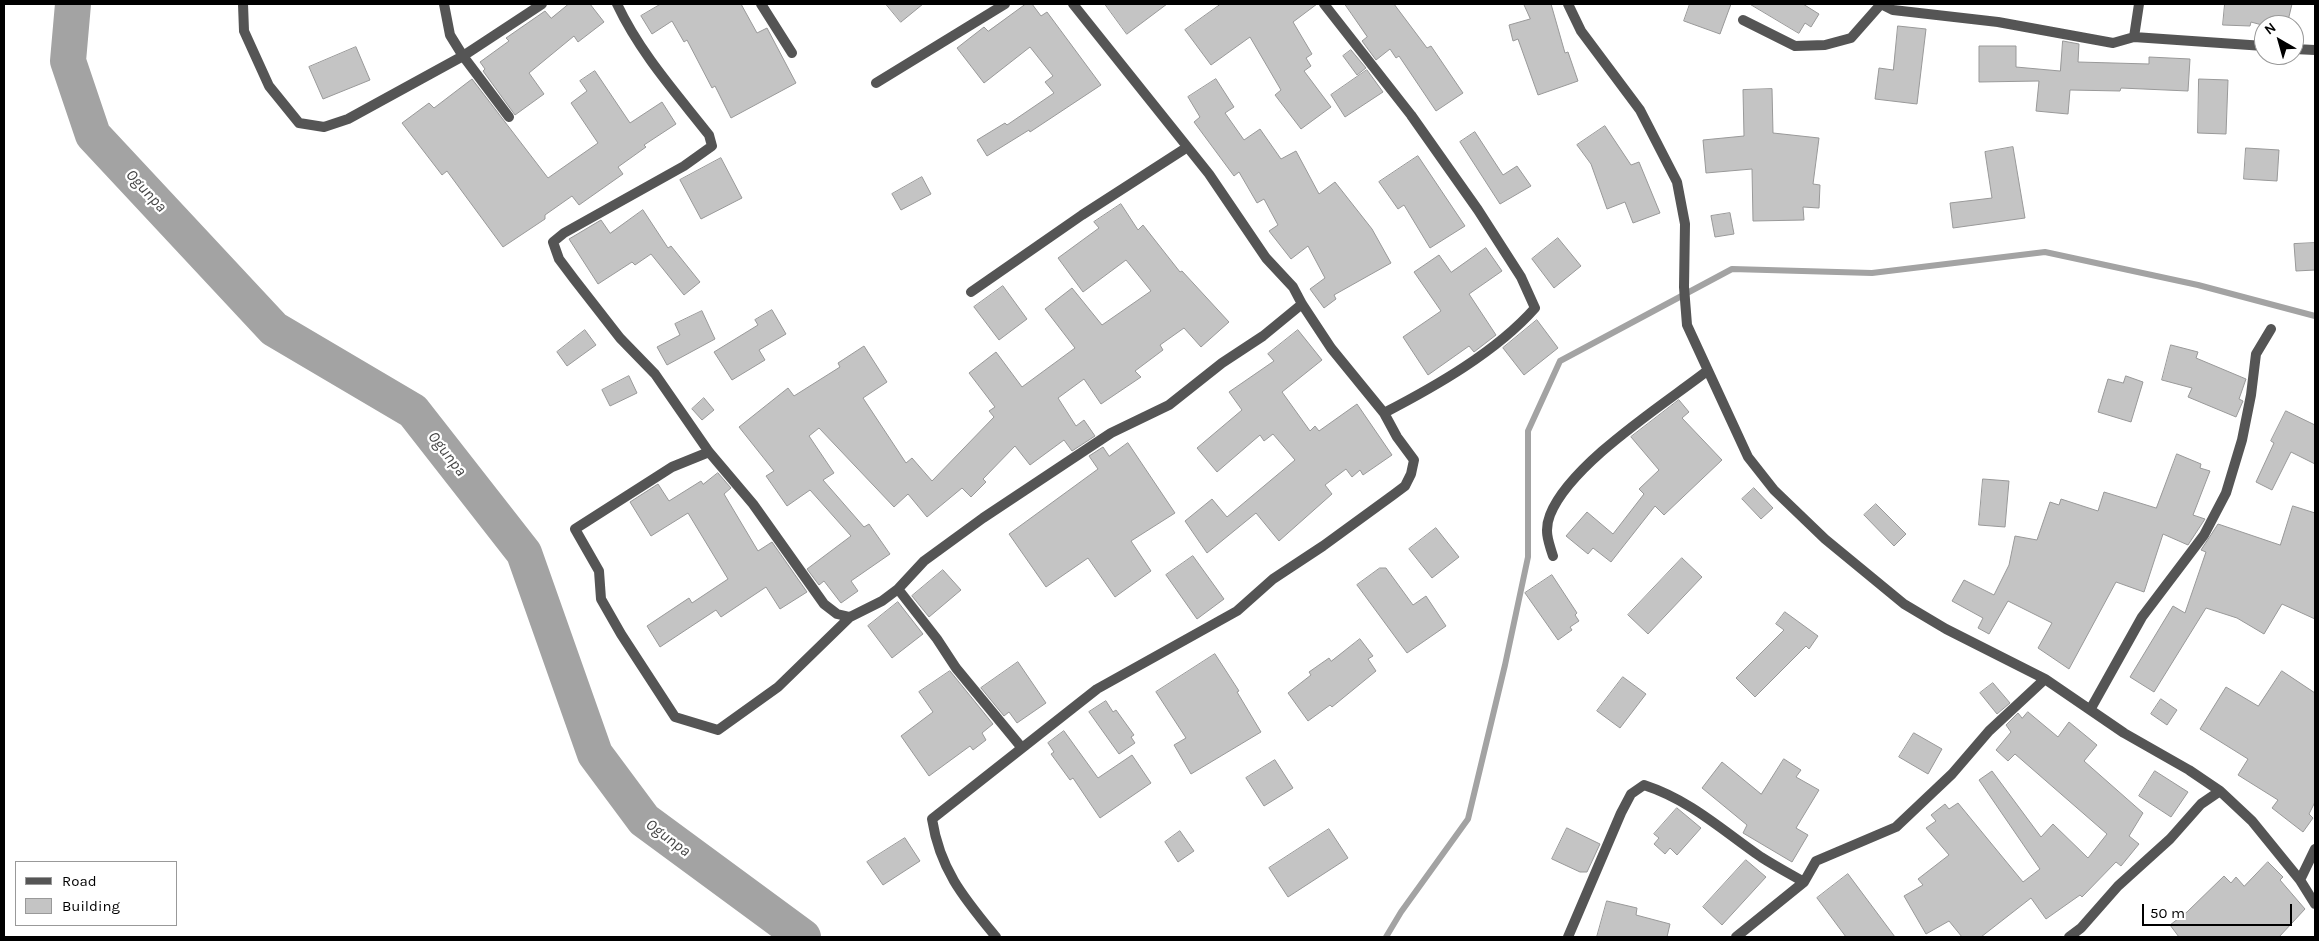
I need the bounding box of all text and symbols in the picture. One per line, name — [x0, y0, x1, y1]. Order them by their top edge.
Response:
north arrow — [2254, 15, 2304, 65]
text: N — [2261, 19, 2279, 38]
water label: Ogunpa — [121, 166, 171, 216]
water label: Ogunpa — [424, 428, 470, 480]
water label: Ogunpa — [642, 815, 694, 861]
legend — [15, 861, 178, 926]
text: Road — [62, 872, 97, 890]
scale bar — [2144, 894, 2294, 926]
text: Building — [62, 897, 120, 915]
text: 50 m — [2150, 904, 2185, 922]

